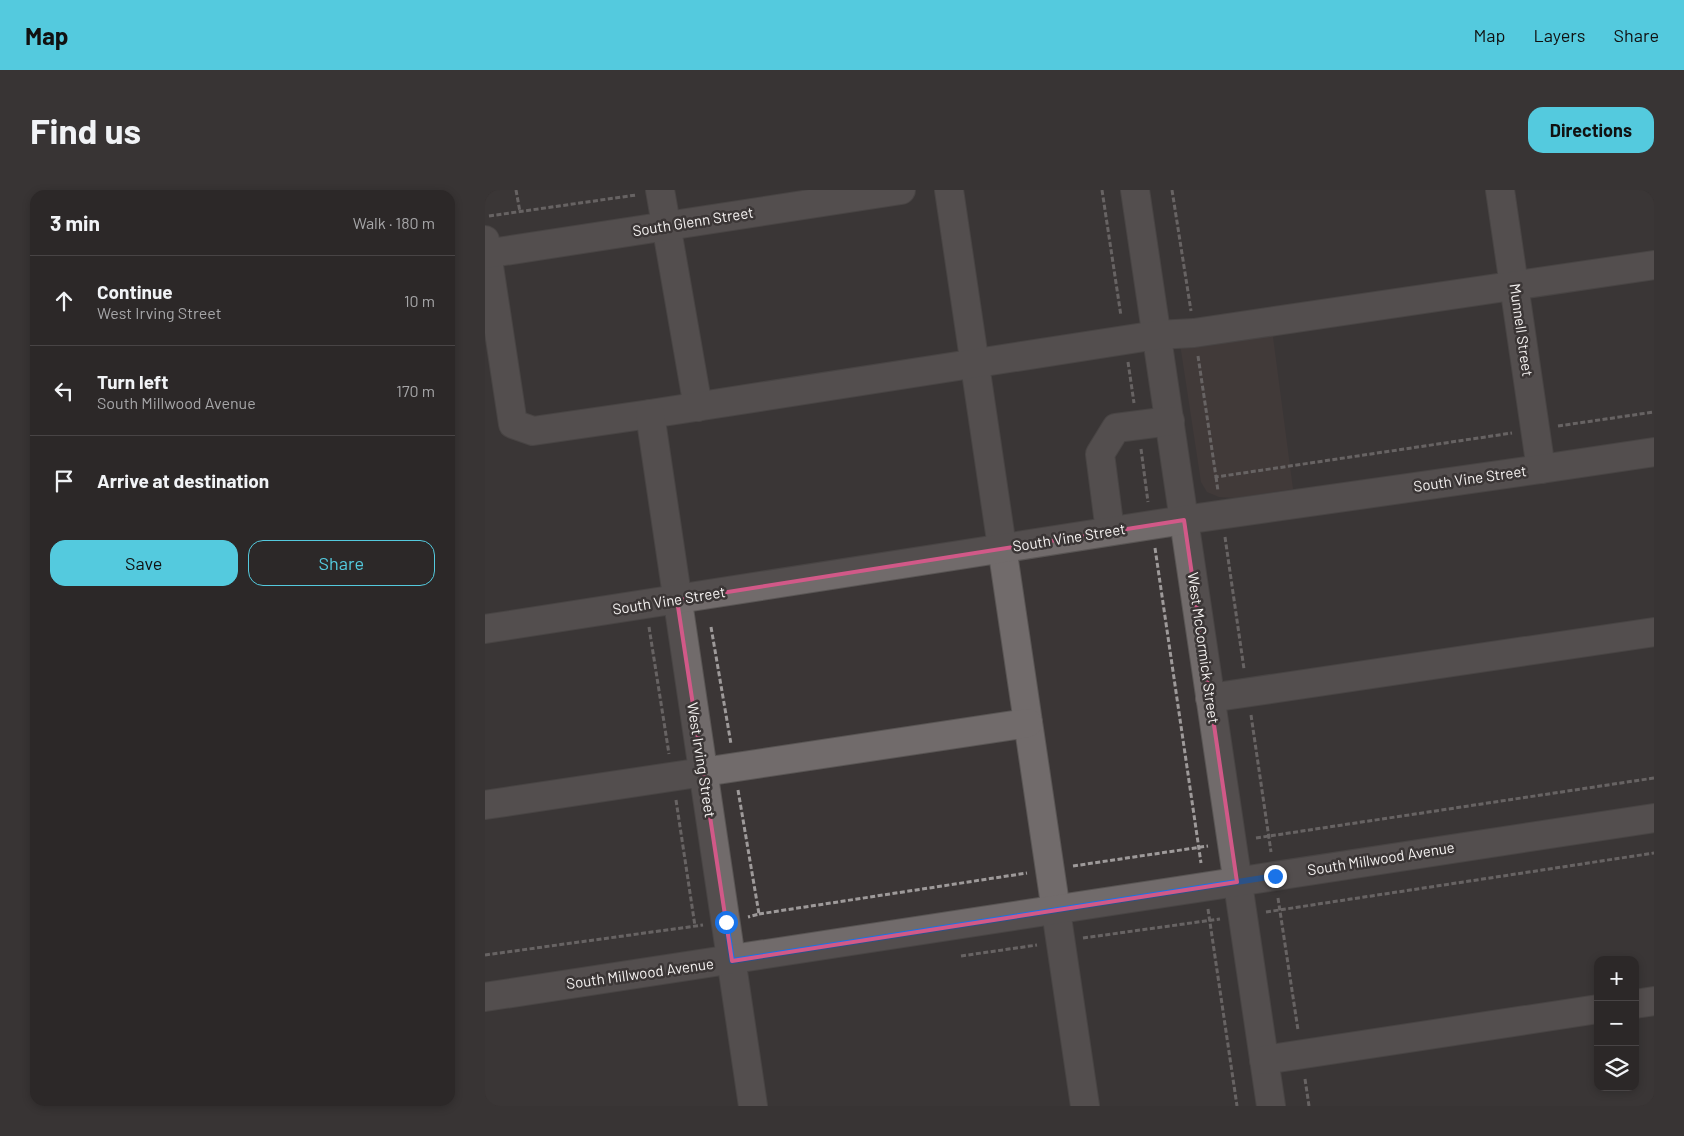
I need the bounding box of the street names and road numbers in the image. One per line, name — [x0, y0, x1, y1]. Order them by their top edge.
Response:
street label: South Glenn Street — [631, 203, 755, 239]
street label: Munnell Street — [1507, 282, 1537, 378]
street label: South Vine Street — [1412, 461, 1528, 495]
street label: South Vine Street — [1011, 519, 1127, 555]
street label: West McCormick Street — [1184, 571, 1224, 725]
street label: South Vine Street — [611, 582, 727, 618]
street label: West Irving Street — [684, 701, 720, 819]
street label: South Millwood Avenue — [1306, 837, 1456, 879]
street label: South Millwood Avenue — [565, 954, 715, 992]

